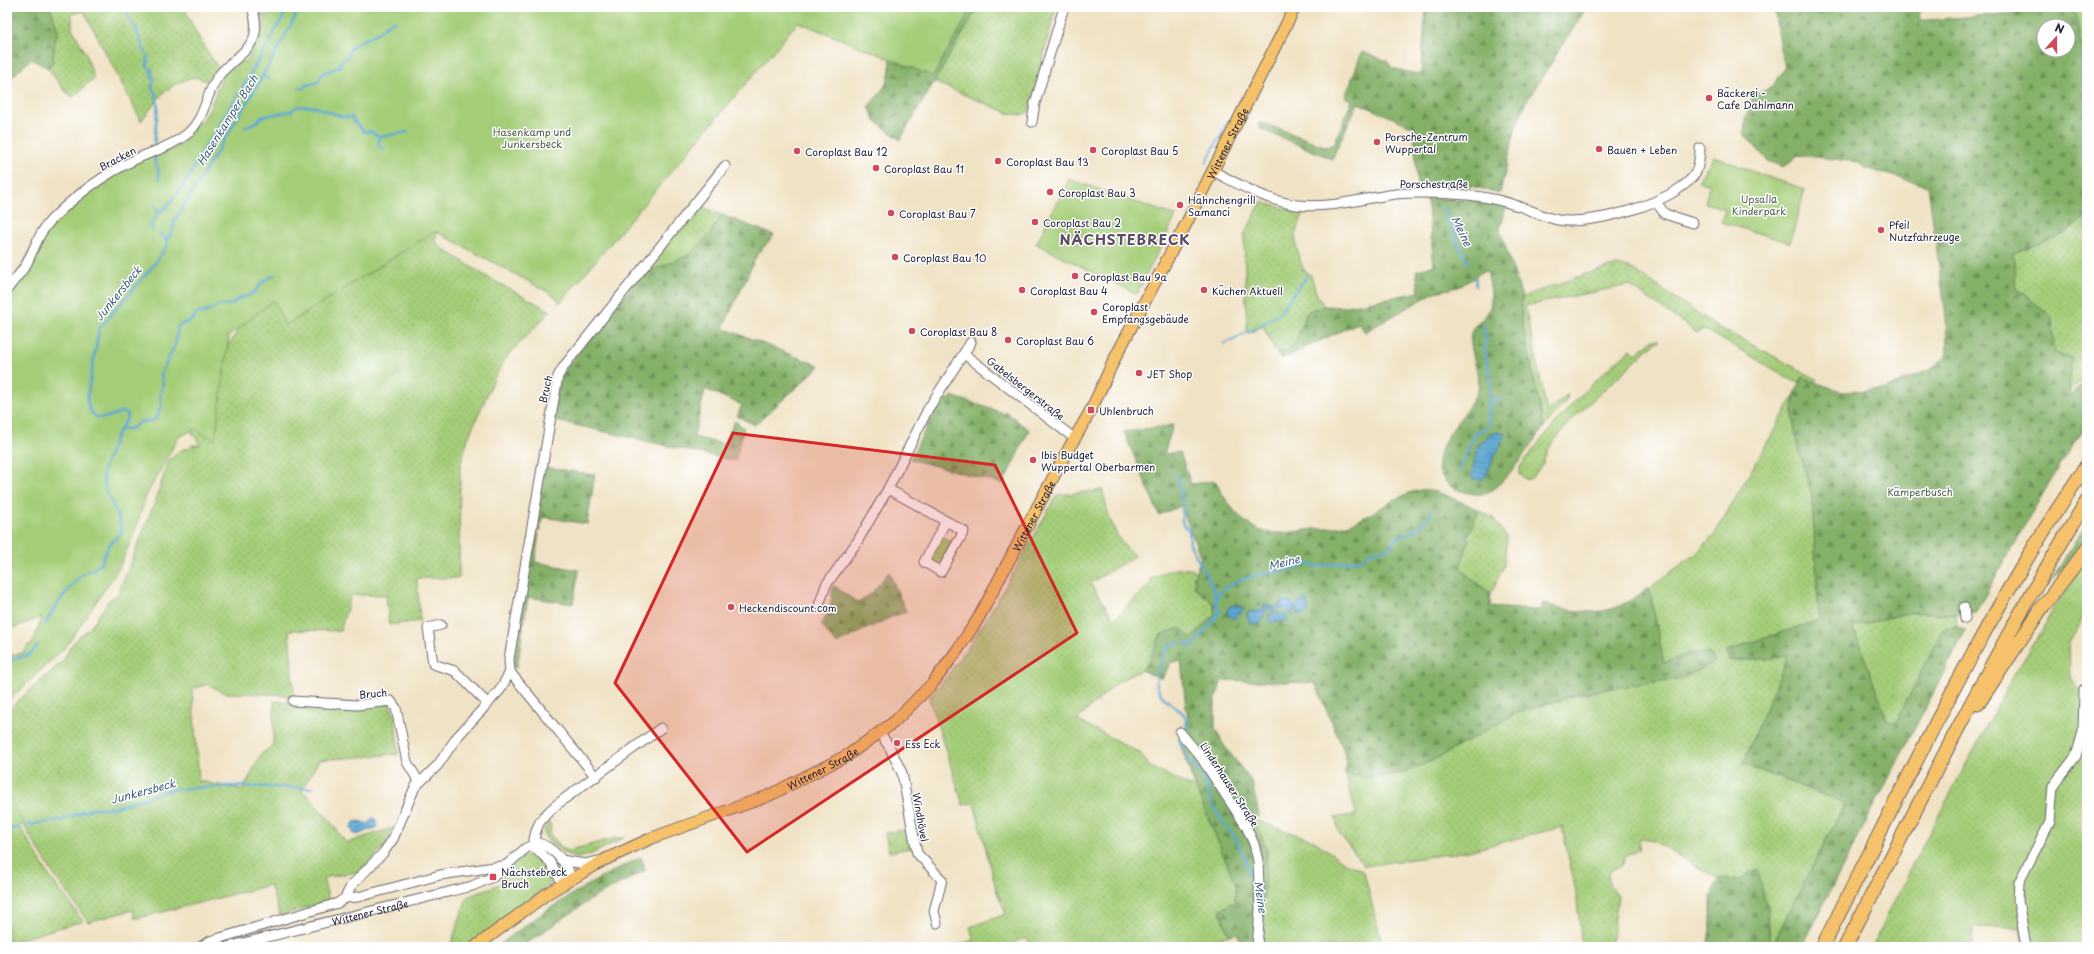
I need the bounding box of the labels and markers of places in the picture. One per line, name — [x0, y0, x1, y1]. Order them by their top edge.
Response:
place label: Bäckerei - Cafe Dahlmann — [1717, 85, 1794, 112]
marker: Bäckerei - Cafe Dahlmann — [1704, 93, 1714, 103]
place label: Porsche-Zentrum Wuppertal — [1385, 129, 1468, 156]
marker: Porsche-Zentrum Wuppertal — [1372, 137, 1382, 147]
place label: Bauen + Leben — [1607, 142, 1677, 157]
place label: Coroplast Bau 5 — [1101, 143, 1178, 158]
place label: Coroplast Bau 12 — [805, 144, 888, 159]
marker: Bauen + Leben — [1594, 144, 1604, 154]
marker: Coroplast Bau 5 — [1088, 145, 1098, 155]
marker: Coroplast Bau 12 — [792, 146, 802, 156]
place label: Coroplast Bau 13 — [1006, 154, 1089, 169]
marker: Coroplast Bau 13 — [993, 156, 1003, 166]
place label: Coroplast Bau 11 — [884, 161, 964, 176]
marker: Coroplast Bau 11 — [871, 163, 881, 173]
place label: Coroplast Bau 3 — [1058, 185, 1136, 200]
marker: Coroplast Bau 3 — [1045, 187, 1055, 197]
place label: Hähnchengrill Samanci — [1188, 192, 1256, 219]
marker: Hähnchengrill Samanci — [1175, 200, 1185, 210]
place label: Coroplast Bau 7 — [899, 206, 976, 221]
marker: Coroplast Bau 7 — [886, 208, 896, 218]
place label: Coroplast Bau 2 — [1043, 215, 1121, 230]
marker: Coroplast Bau 2 — [1030, 217, 1040, 227]
place label: Pfeil Nutzfahrzeuge — [1889, 217, 1961, 244]
marker: Pfeil Nutzfahrzeuge — [1876, 225, 1886, 235]
place label: Coroplast Bau 10 — [903, 250, 986, 265]
marker: Coroplast Bau 10 — [890, 252, 900, 262]
place label: Coroplast Bau 9a — [1083, 269, 1168, 284]
marker: Coroplast Bau 9a — [1070, 271, 1080, 281]
place label: Coroplast Bau 4 — [1030, 283, 1108, 298]
place label: Küchen Aktuell — [1212, 283, 1283, 298]
marker: Coroplast Bau 4 — [1017, 285, 1027, 295]
marker: Küchen Aktuell — [1199, 285, 1209, 295]
place label: Coroplast Empfangsgebäude — [1102, 299, 1189, 326]
marker: Coroplast Empfangsgebäude — [1089, 307, 1099, 317]
place label: Coroplast Bau 8 — [920, 324, 997, 339]
marker: Coroplast Bau 8 — [907, 326, 917, 336]
place label: Coroplast Bau 6 — [1016, 333, 1094, 348]
marker: Coroplast Bau 6 — [1003, 335, 1013, 345]
place label: JET Shop — [1147, 366, 1192, 381]
marker: JET Shop — [1134, 368, 1144, 378]
place label: Uhlenbruch — [1099, 403, 1154, 418]
marker: Uhlenbruch — [1086, 405, 1096, 415]
place label: Ibis Budget Wuppertal Oberbarmen — [1041, 447, 1155, 474]
marker: Ibis Budget Wuppertal Oberbarmen — [1028, 455, 1038, 465]
place label: Heckendiscount.com — [739, 600, 836, 615]
marker: Heckendiscount.com — [726, 602, 736, 612]
place label: Ess Eck — [905, 736, 941, 751]
marker: Ess Eck — [892, 738, 902, 748]
place label: Nächstebreck Bruch — [501, 864, 567, 891]
marker: Nächstebreck Bruch — [488, 872, 498, 882]

